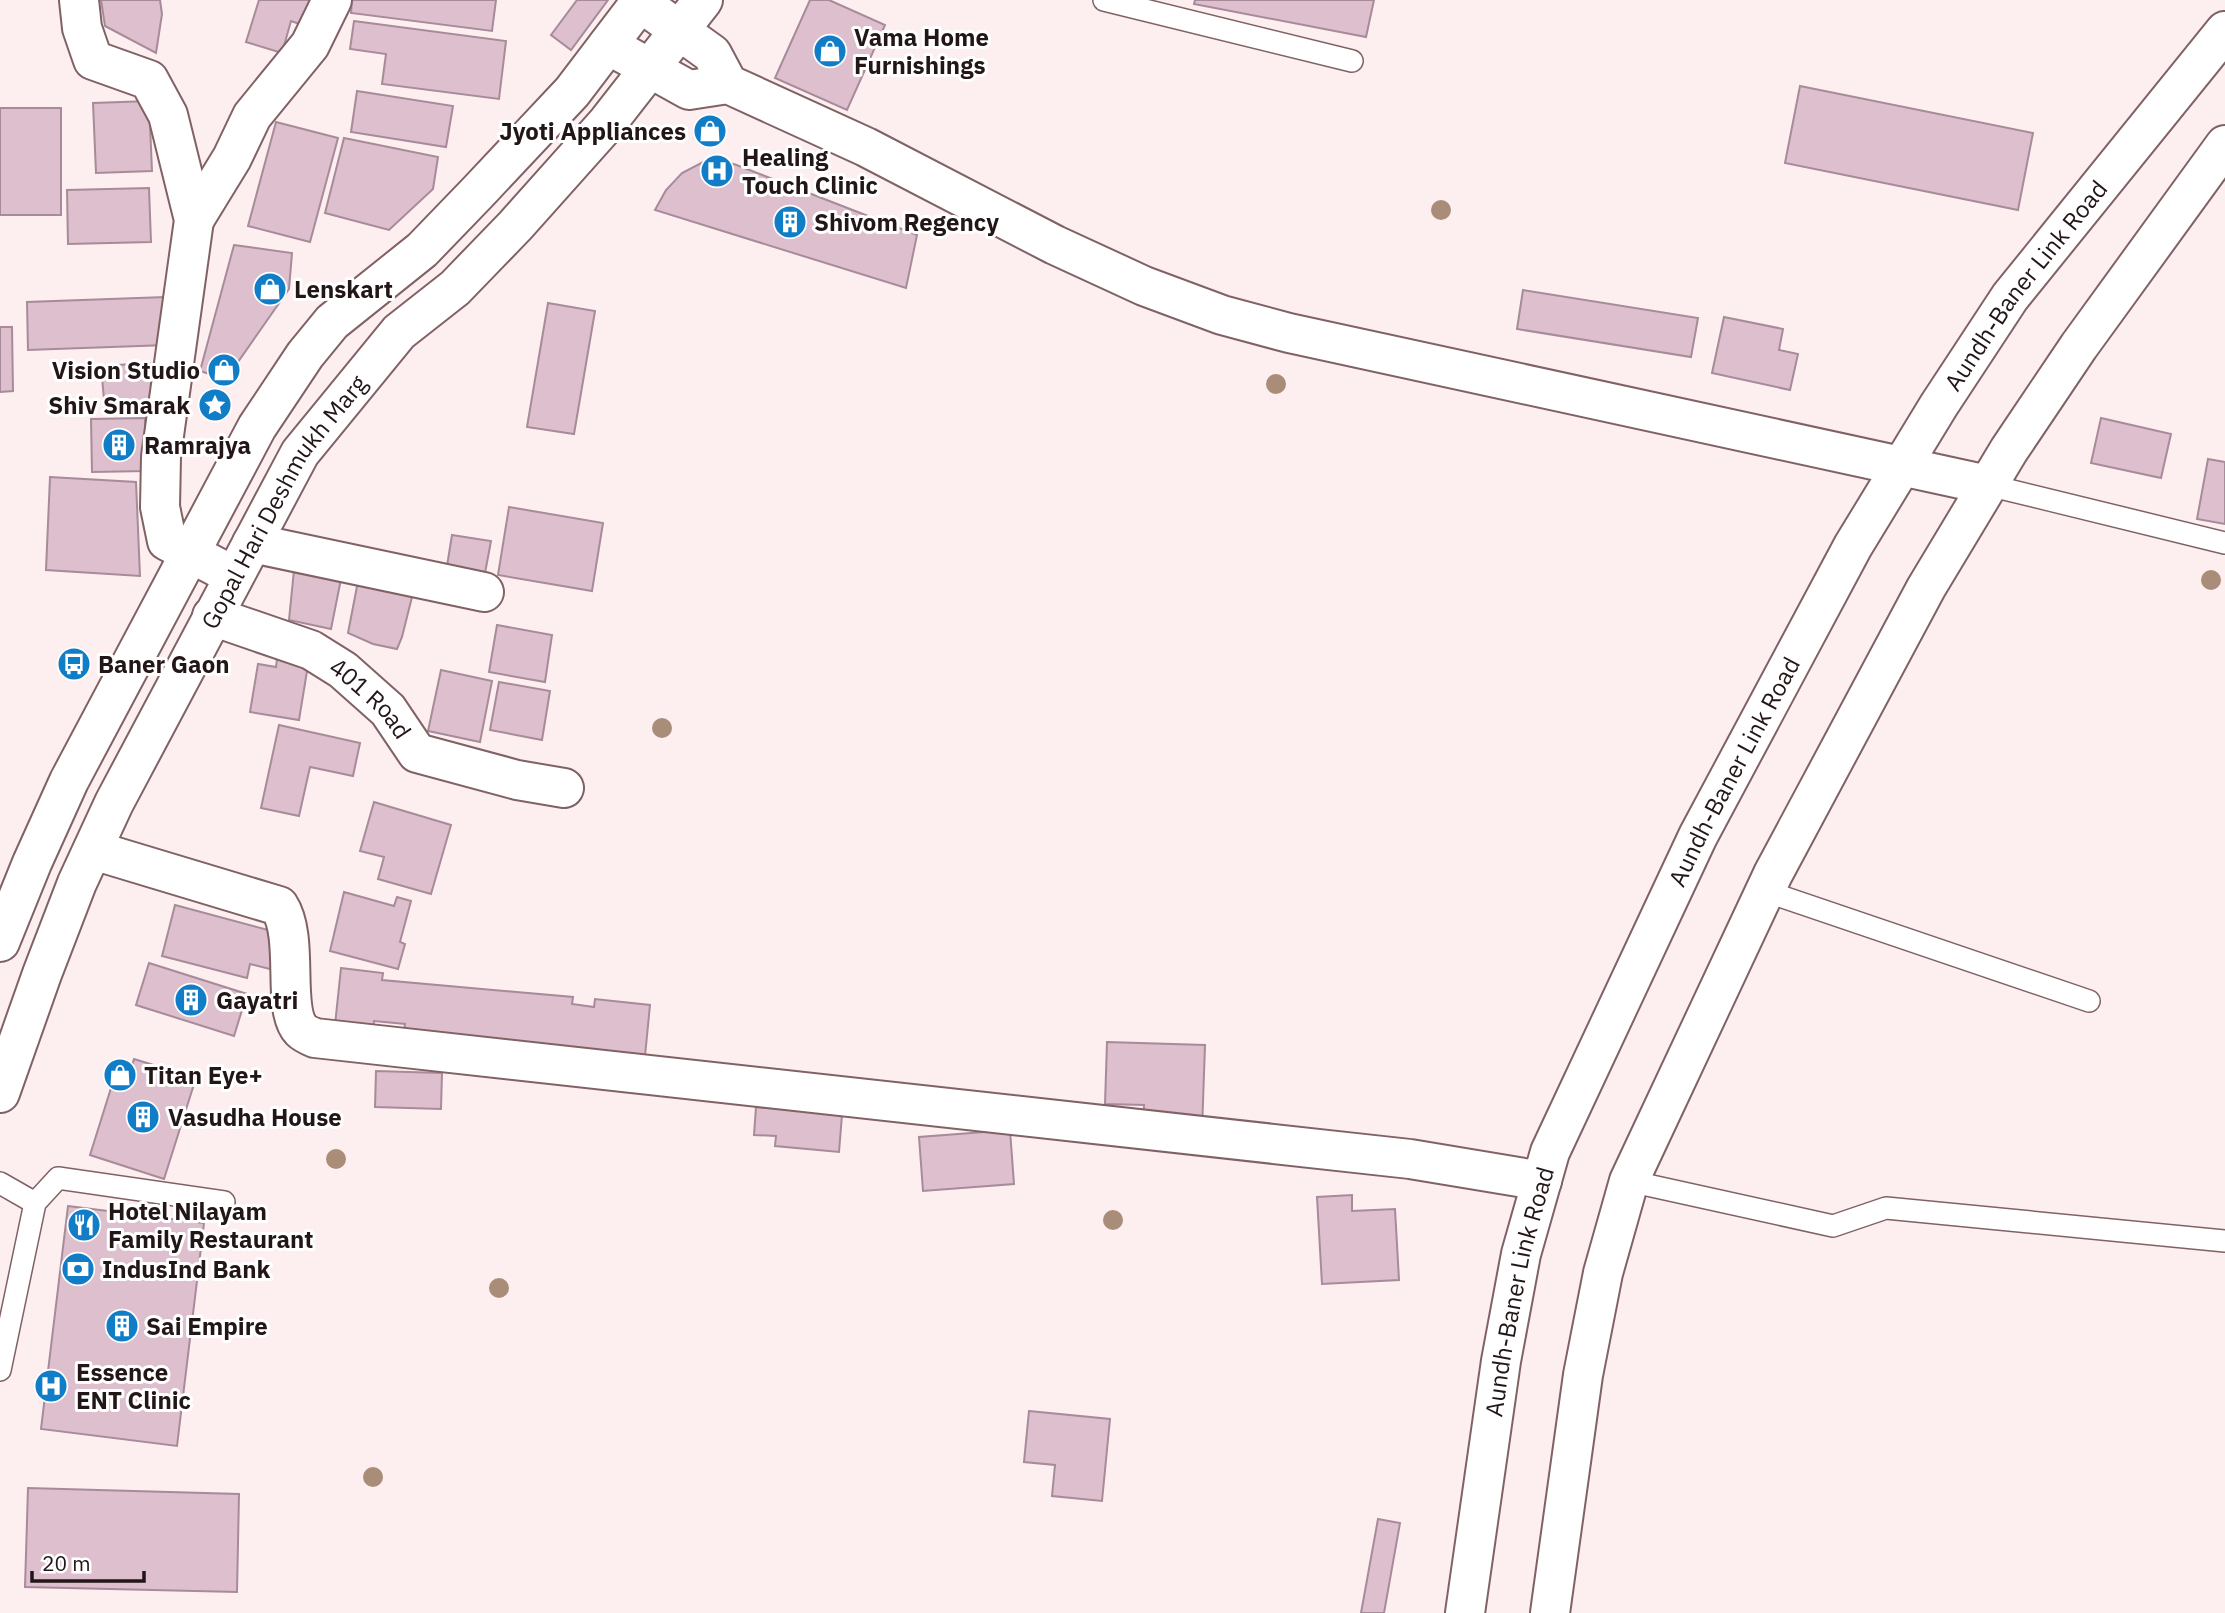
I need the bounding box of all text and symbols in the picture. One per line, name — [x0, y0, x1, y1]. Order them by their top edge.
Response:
place label: Vama Home Furnishings — [854, 21, 989, 81]
shop icon: Vama Home Furnishings — [811, 32, 849, 70]
shop icon: Jyoti Appliances — [691, 112, 729, 150]
place label: Jyoti Appliances — [499, 115, 686, 147]
place label: Healing Touch Clinic — [742, 141, 878, 201]
hospital icon: Healing Touch Clinic — [698, 152, 736, 190]
street label: Aundh-Baner Link Road — [1937, 174, 2114, 397]
building icon: Shivom Regency — [771, 203, 809, 241]
place label: Shivom Regency — [814, 206, 999, 238]
shop icon: Lenskart — [251, 270, 289, 308]
place label: Lenskart — [294, 273, 393, 305]
shop icon: Vision Studio — [205, 351, 243, 389]
place label: Vision Studio — [52, 354, 200, 386]
street label: Gopal Hari Deshmukh Marg — [193, 368, 374, 635]
place icon: Shiv Smarak — [196, 386, 234, 424]
place label: Shiv Smarak — [48, 389, 190, 421]
building icon: Ramrajya — [100, 426, 138, 464]
place label: Ramrajya — [144, 429, 251, 461]
bus stop icon: Baner Gaon — [55, 645, 93, 683]
place label: Baner Gaon — [98, 648, 230, 680]
street label: 401 Road — [324, 650, 419, 745]
street label: Aundh-Baner Link Road — [1661, 651, 1807, 892]
building icon: Gayatri — [172, 981, 210, 1019]
place label: Gayatri — [216, 984, 298, 1016]
shop icon: Titan Eye+ — [101, 1056, 139, 1094]
place label: Titan Eye+ — [144, 1059, 263, 1091]
building icon: Vasudha House — [124, 1098, 162, 1136]
place label: Vasudha House — [168, 1101, 342, 1133]
street label: Aundh-Baner Link Road — [1477, 1163, 1561, 1419]
place label: Hotel Nilayam Family Restaurant — [108, 1195, 314, 1255]
restaurant icon: Hotel Nilayam Family Restaurant — [65, 1206, 103, 1244]
bank icon: IndusInd Bank — [59, 1250, 97, 1288]
place label: IndusInd Bank — [102, 1253, 271, 1285]
building icon: Sai Empire — [103, 1307, 141, 1345]
place label: Sai Empire — [146, 1310, 268, 1342]
place label: Essence ENT Clinic — [76, 1356, 191, 1416]
hospital icon: Essence ENT Clinic — [32, 1367, 70, 1405]
scale bar — [32, 1540, 144, 1584]
text: 20 m — [42, 1549, 91, 1577]

